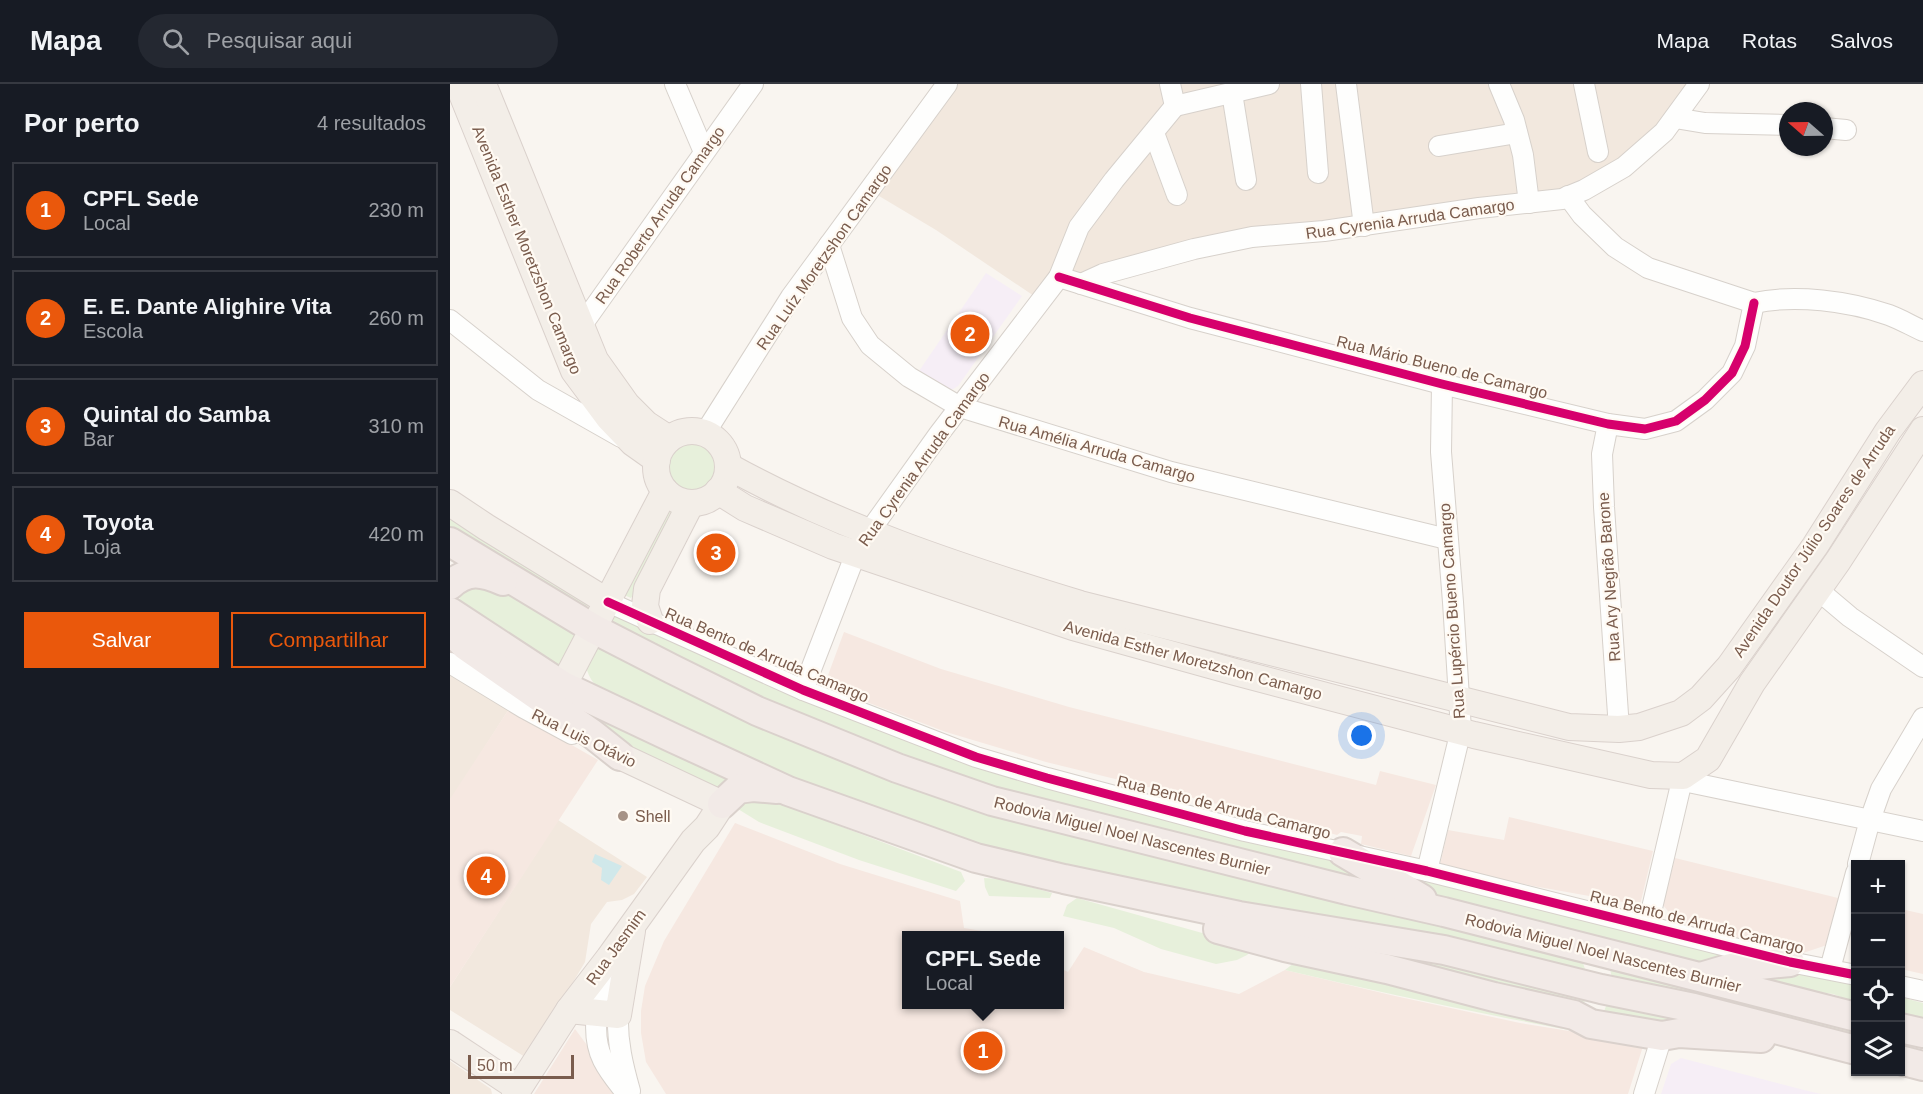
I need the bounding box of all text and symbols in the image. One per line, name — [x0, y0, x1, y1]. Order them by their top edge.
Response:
search box — [138, 14, 558, 68]
text: Mapa — [30, 25, 102, 56]
icon: search — [159, 25, 192, 58]
text: Pesquisar aqui — [207, 28, 352, 53]
text: Mapa — [1657, 29, 1709, 52]
text: Rotas — [1742, 29, 1797, 52]
text: Salvos — [1830, 29, 1893, 52]
north arrow — [1779, 102, 1833, 156]
text: Por perto — [24, 108, 140, 138]
text: 4 resultados — [317, 112, 426, 134]
street label: Avenida Esther Moretzshon Camargo — [469, 123, 585, 377]
street label: Rua Roberto Arruda Camargo — [592, 123, 728, 307]
street label: Rua Luíz Moretzshon Camargo — [753, 161, 895, 353]
text: CPFL Sede — [83, 186, 199, 211]
street label: Rua Cyrenia Arruda Camargo — [1304, 196, 1516, 242]
text: 1 — [40, 199, 51, 221]
text: 230 m — [368, 199, 424, 221]
text: Local — [83, 212, 131, 234]
text: E. E. Dante Alighire Vita — [83, 294, 331, 319]
text: 2 — [40, 307, 51, 329]
text: 260 m — [368, 307, 424, 329]
pin: 2 — [950, 312, 990, 356]
text: Escola — [83, 320, 143, 342]
street label: Rua Mário Bueno de Camargo — [1335, 333, 1549, 402]
street label: Rua Cyrenia Arruda Camargo — [855, 369, 993, 549]
text: Quintal do Samba — [83, 402, 270, 427]
street label: Rua Amélia Arruda Camargo — [997, 413, 1197, 485]
text: 3 — [40, 415, 51, 437]
text: 310 m — [368, 415, 424, 437]
street label: Avenida Doutor Júlio Soares de Arruda — [1730, 422, 1898, 660]
text: Bar — [83, 428, 114, 450]
street label: Rua Ary Negrão Barone — [1595, 492, 1623, 662]
street label: Rua Lupércio Bueno Camargo — [1436, 503, 1468, 719]
text: Toyota — [83, 510, 153, 535]
text: 4 — [40, 523, 51, 545]
text: 420 m — [368, 523, 424, 545]
pin: 3 — [696, 530, 736, 576]
text: Loja — [83, 536, 121, 558]
street label: Rua Bento de Arruda Camargo — [663, 604, 872, 706]
button: Salvar — [24, 612, 219, 668]
button: Compartilhar — [231, 612, 426, 668]
street label: Avenida Esther Moretzshon Camargo — [1062, 617, 1324, 703]
street label: Rua Luis Otávio — [529, 705, 639, 771]
your location — [1347, 721, 1376, 750]
street label: Rua Bento de Arruda Camargo — [1115, 772, 1333, 842]
street label: Rodovia Miguel Noel Nascentes Burnier — [992, 793, 1272, 879]
place label: Shell — [635, 808, 671, 825]
marker: Shell — [616, 809, 630, 823]
pin: 4 — [466, 854, 506, 898]
map controls — [1851, 860, 1905, 1076]
button: + — [1851, 860, 1905, 914]
street label: Rua Bento de Arruda Camargo — [1588, 887, 1806, 957]
street label: Rua Jasmim — [583, 906, 649, 988]
street label: Rodovia Miguel Noel Nascentes Burnier — [1463, 910, 1743, 996]
button: − — [1851, 914, 1905, 968]
popup — [902, 931, 1064, 1009]
text: CPFL Sede — [925, 946, 1041, 971]
button: locate — [1851, 968, 1905, 1022]
text: Local — [925, 972, 973, 994]
button: layers — [1851, 1022, 1905, 1076]
pin: 1 — [964, 1028, 1002, 1074]
scale bar — [468, 1052, 574, 1080]
text: 50 m — [477, 1057, 513, 1074]

